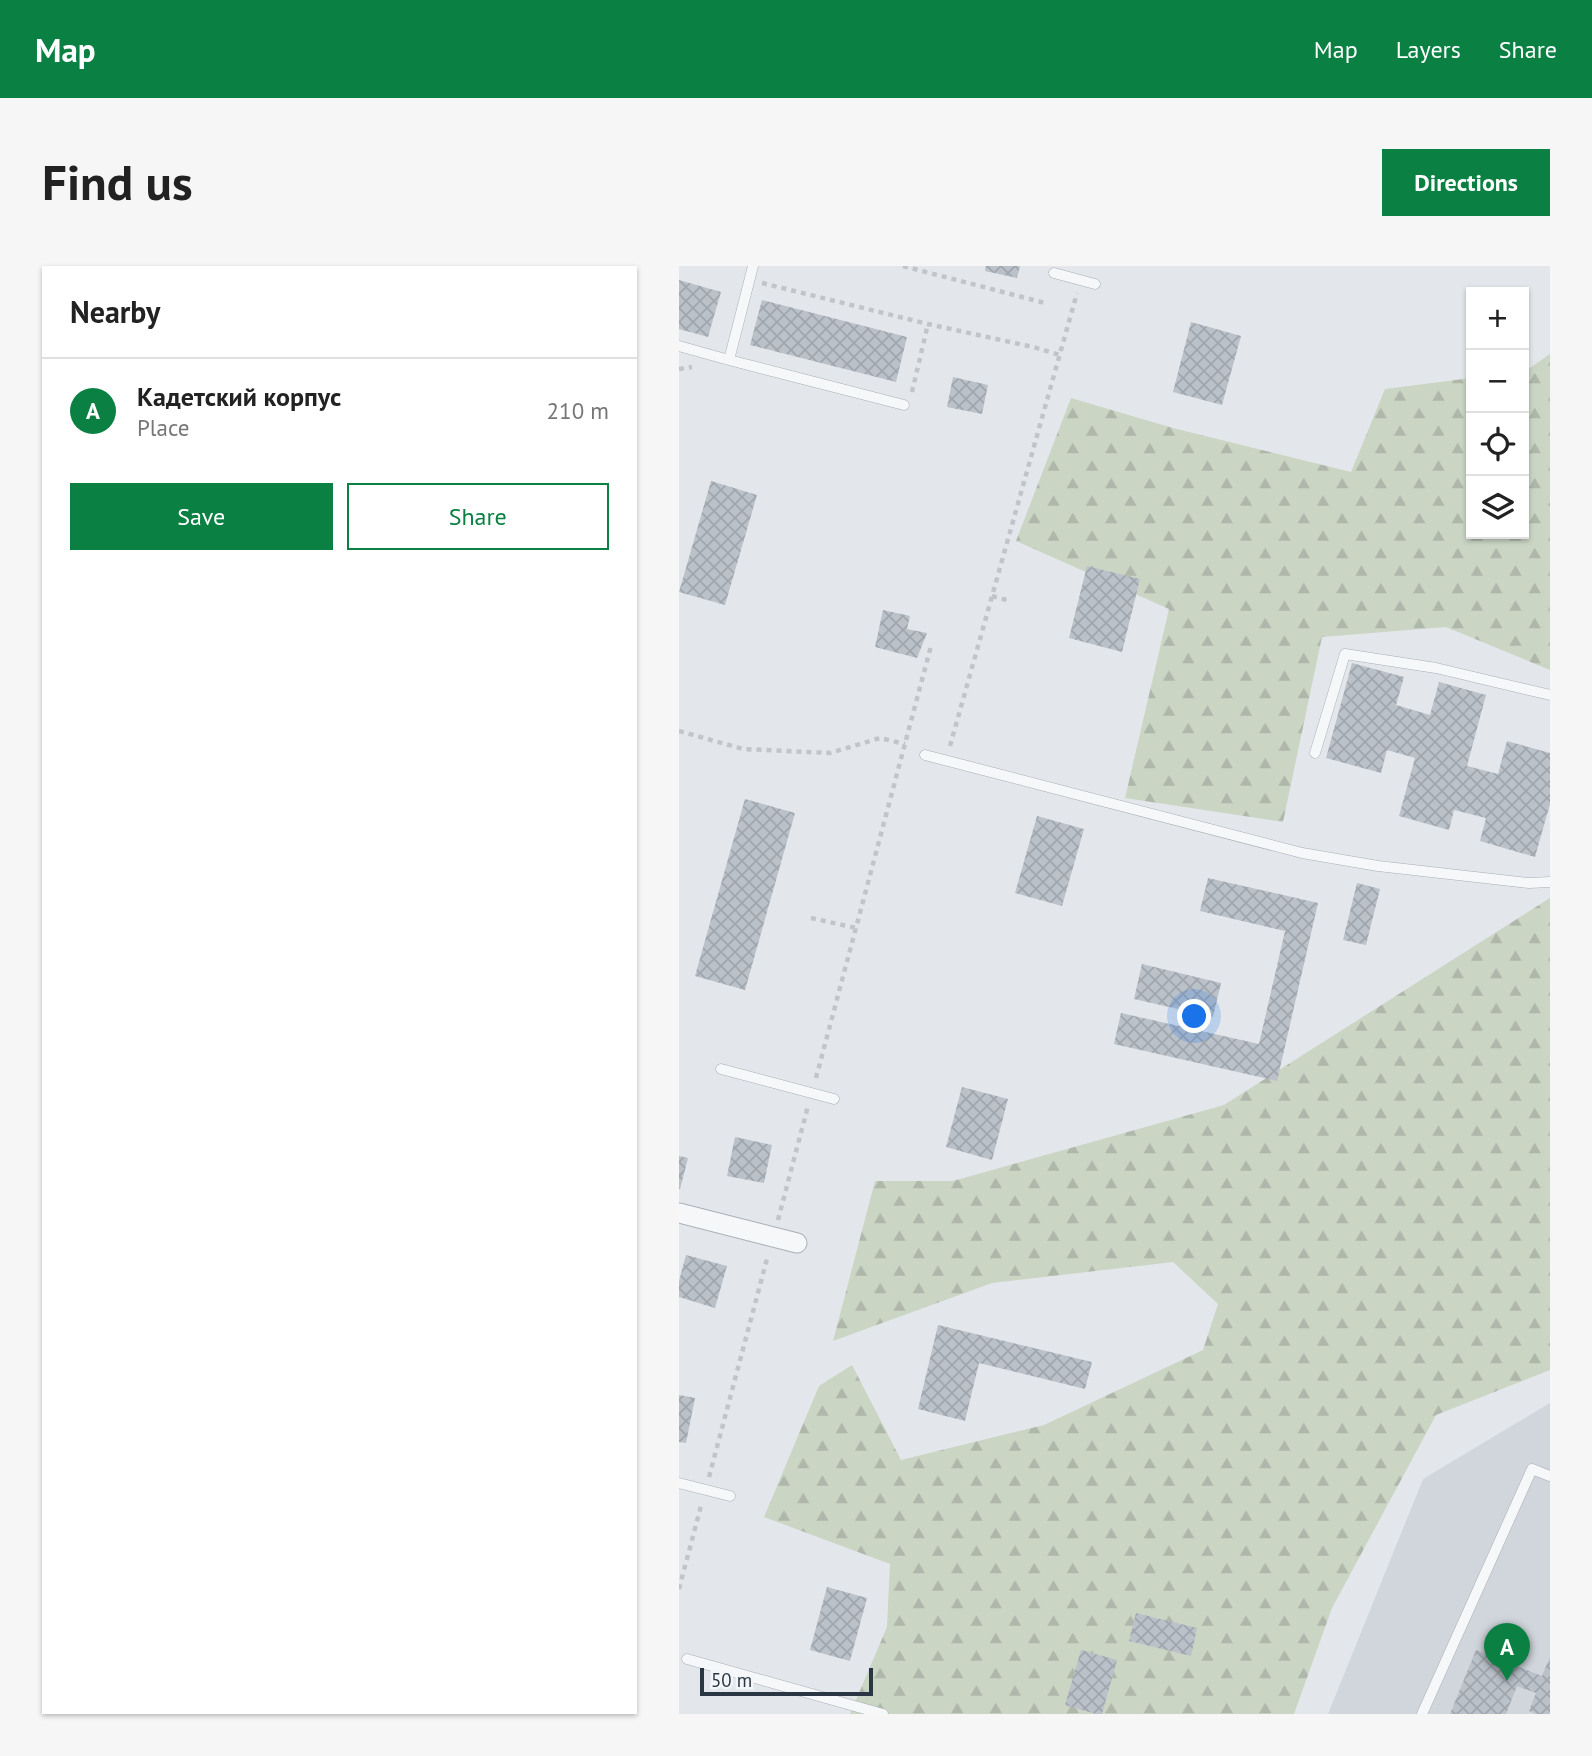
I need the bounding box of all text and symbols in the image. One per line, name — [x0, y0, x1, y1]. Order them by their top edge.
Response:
text: Map — [35, 28, 96, 71]
text: Map — [1314, 34, 1358, 65]
text: Layers — [1396, 34, 1461, 65]
text: Share — [1499, 34, 1557, 65]
button: Directions — [1382, 149, 1550, 216]
text: Find us — [42, 150, 193, 214]
map controls — [1466, 287, 1529, 539]
button: + — [1466, 287, 1529, 350]
text: Nearby — [70, 292, 160, 331]
button: − — [1466, 350, 1529, 413]
text: Кадетский корпус — [137, 380, 341, 413]
text: A — [86, 396, 100, 425]
text: 210 m — [547, 396, 609, 425]
text: Place — [137, 413, 190, 442]
button: locate — [1466, 413, 1529, 476]
button: layers — [1466, 476, 1529, 539]
button: Save — [70, 483, 333, 550]
button: Share — [347, 483, 609, 550]
your location — [1177, 999, 1211, 1033]
pin: A — [1484, 1623, 1530, 1681]
scale bar — [700, 1665, 873, 1697]
text: 50 m — [711, 1668, 752, 1692]

